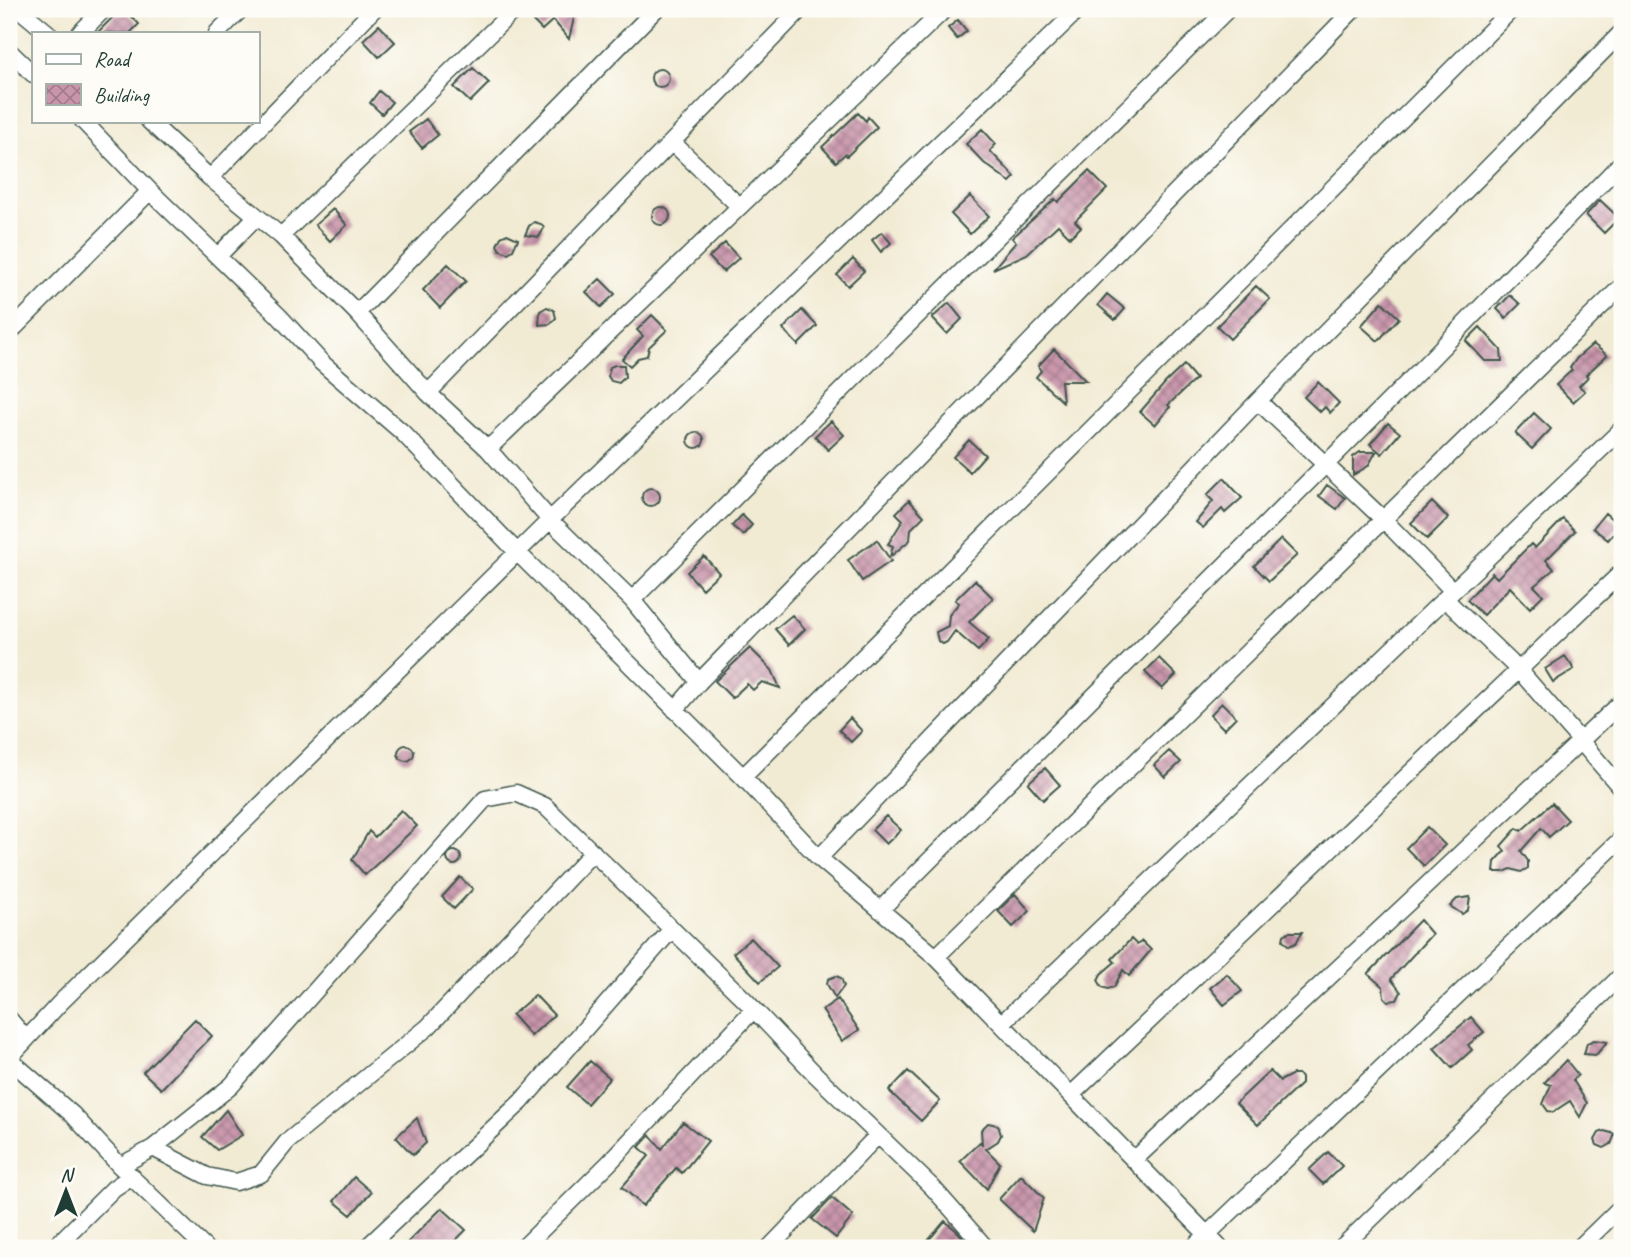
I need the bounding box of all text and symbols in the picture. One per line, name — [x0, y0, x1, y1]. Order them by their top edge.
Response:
legend — [32, 32, 259, 122]
text: Road — [94, 46, 133, 72]
text: Building — [94, 82, 151, 108]
north arrow — [32, 1156, 102, 1226]
text: N — [60, 1163, 75, 1187]

